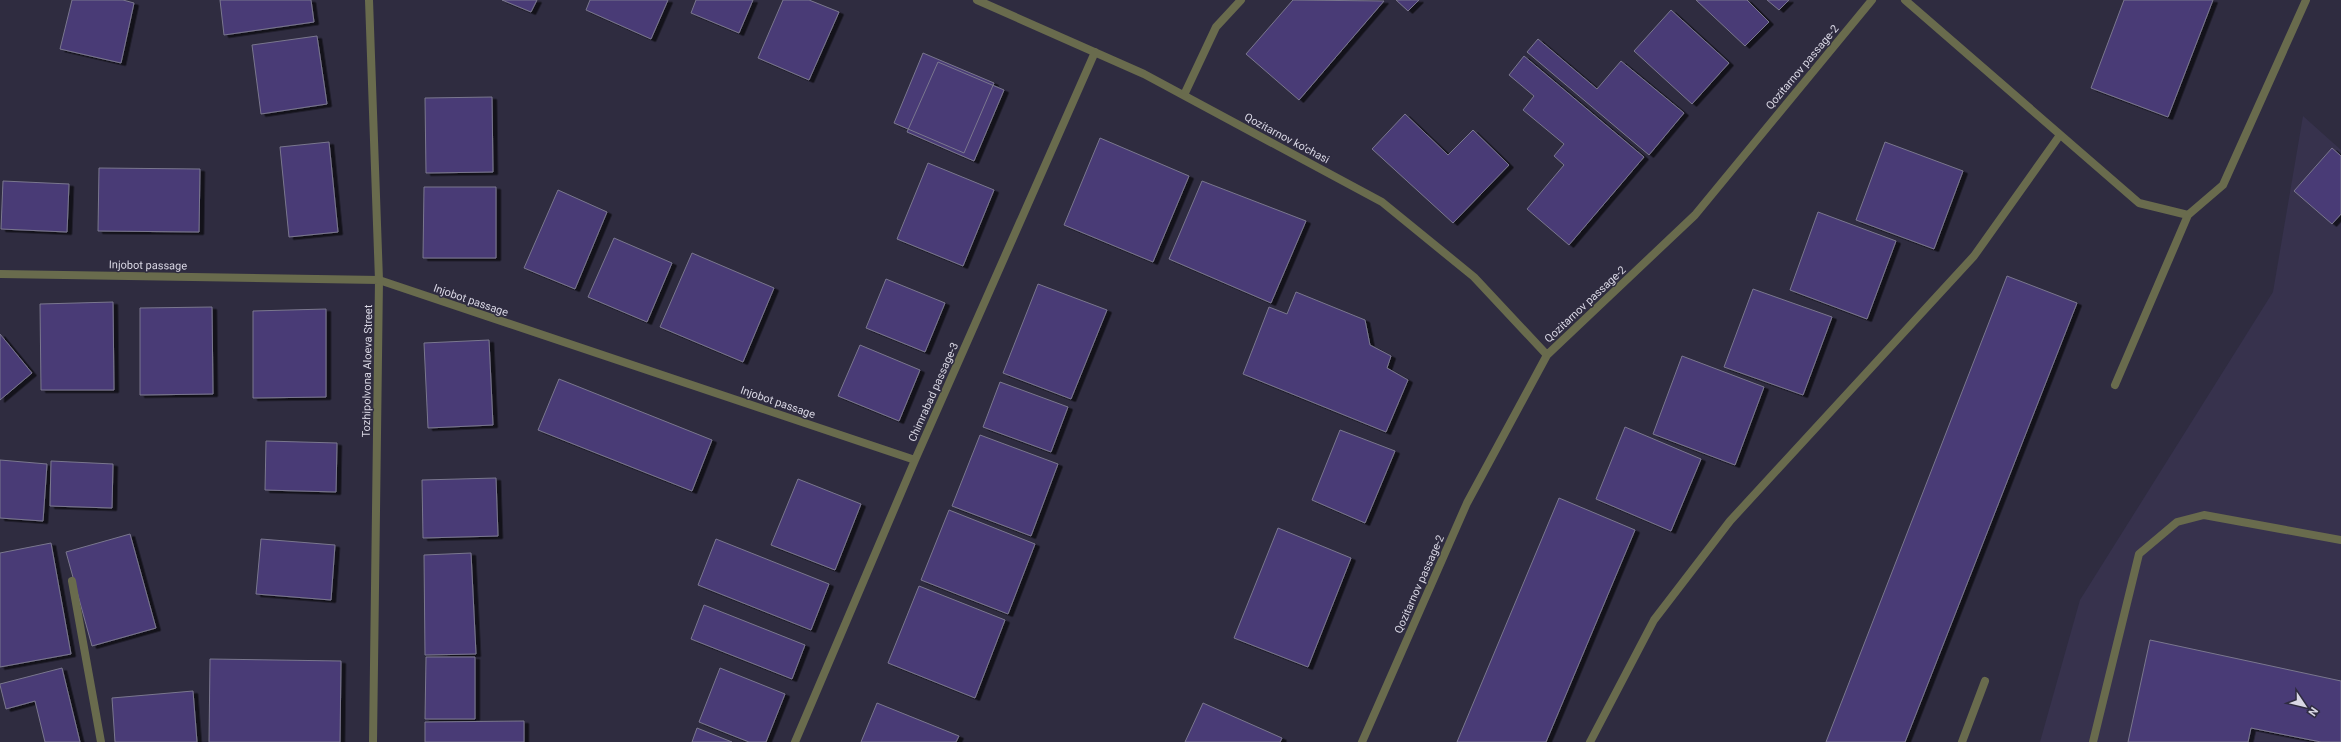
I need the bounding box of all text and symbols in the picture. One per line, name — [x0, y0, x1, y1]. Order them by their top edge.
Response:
street label: Qozitarnov passage-2 — [1763, 22, 1842, 112]
street label: Qozitarnov ko'chasi — [1242, 111, 1331, 166]
street label: Injobot passage — [109, 258, 187, 273]
street label: Qozitarnov passage-2 — [1542, 263, 1629, 345]
street label: Injobot passage — [432, 282, 510, 319]
street label: Tozhipolvona Aloeva Street — [360, 304, 375, 437]
street label: Chimrаbаd passage-3 — [906, 341, 961, 444]
street label: Injobot passage — [739, 384, 817, 421]
street label: Qozitarnov passage-2 — [1392, 533, 1447, 635]
north arrow — [2285, 686, 2325, 726]
text: N — [2305, 705, 2320, 719]

